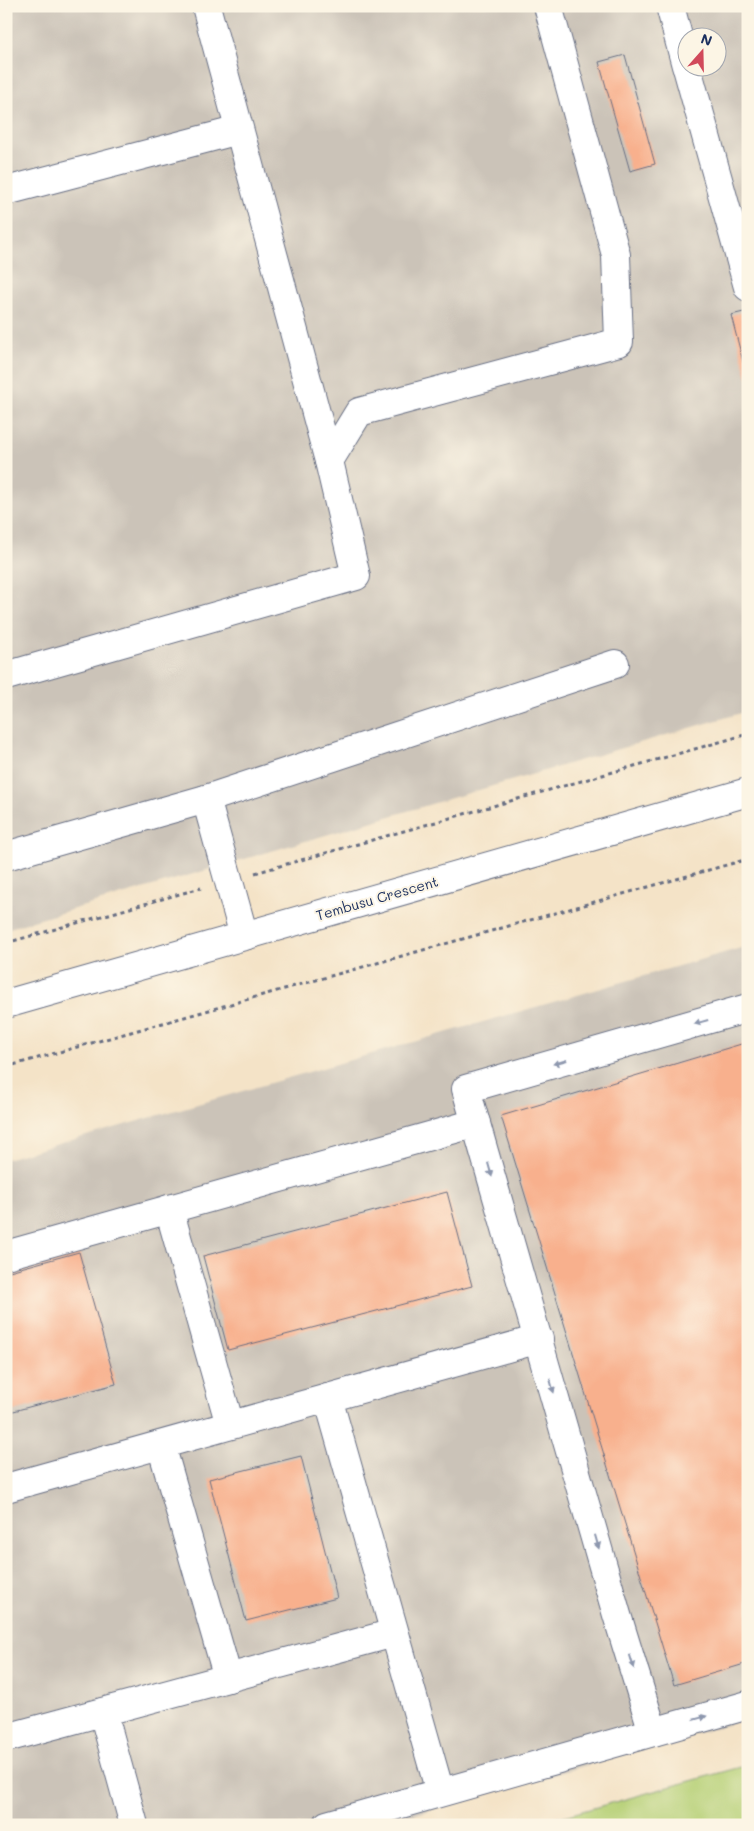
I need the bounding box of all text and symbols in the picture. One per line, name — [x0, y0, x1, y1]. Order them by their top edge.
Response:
north arrow — [676, 28, 726, 78]
text: N — [698, 29, 715, 50]
street label: Tembusu Crescent — [314, 871, 440, 925]
one-way arrow — [693, 1018, 708, 1026]
one-way arrow — [552, 1058, 567, 1066]
one-way arrow — [486, 1162, 494, 1177]
one-way arrow — [549, 1378, 557, 1393]
one-way arrow — [593, 1535, 601, 1550]
one-way arrow — [628, 1654, 636, 1669]
one-way arrow — [692, 1714, 707, 1722]

